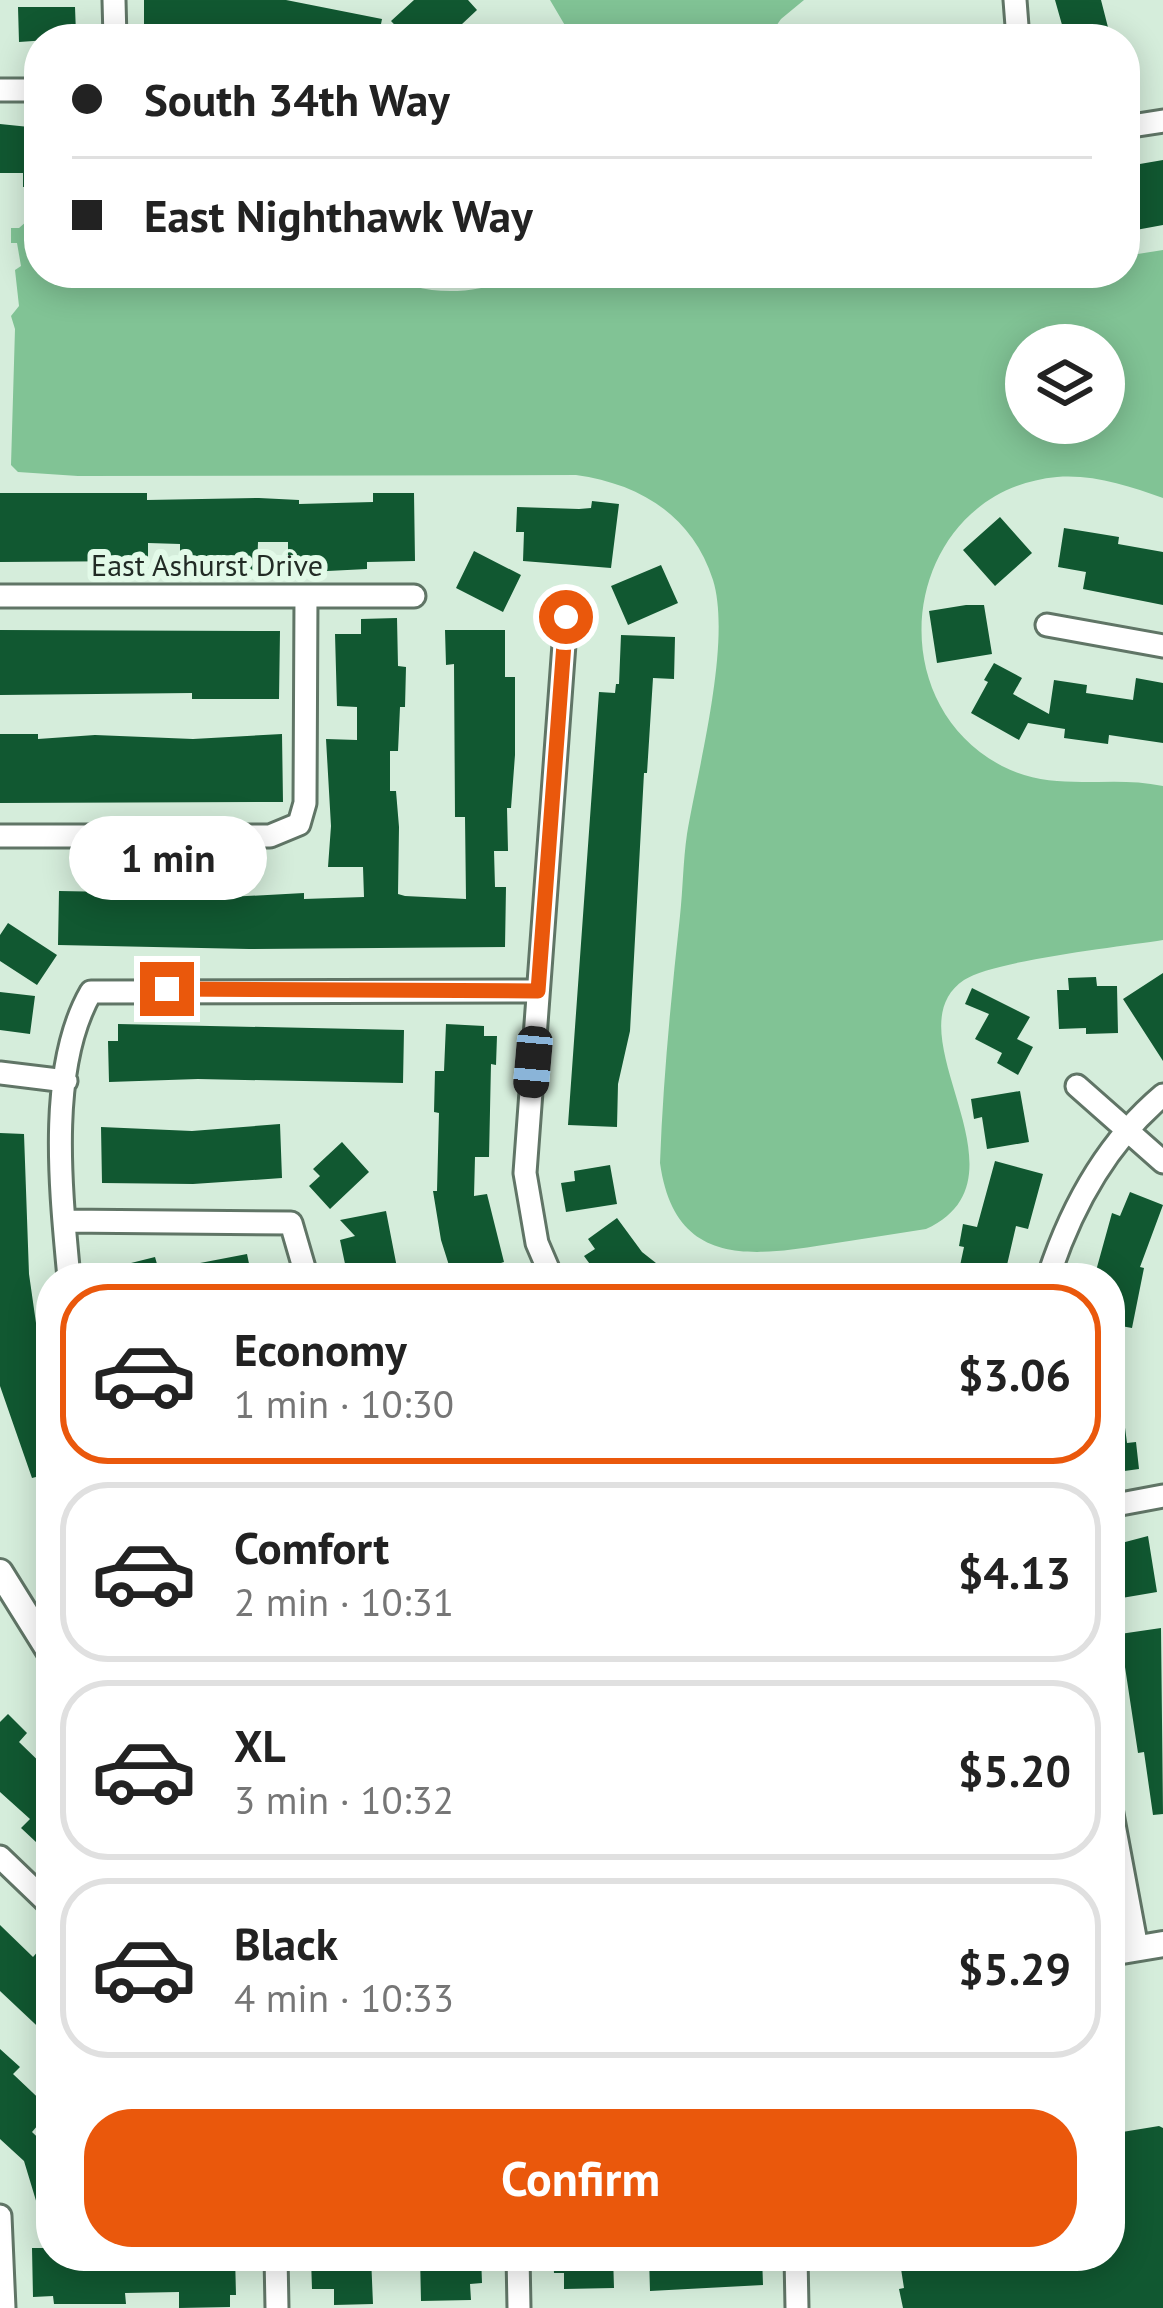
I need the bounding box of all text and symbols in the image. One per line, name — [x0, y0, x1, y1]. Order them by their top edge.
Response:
text: South 34th Way — [144, 70, 450, 128]
text: East Nighthawk Way — [144, 186, 533, 244]
map controls — [1005, 324, 1125, 444]
button: layers — [1005, 324, 1125, 444]
street label: East Ashurst Drive — [91, 545, 323, 584]
route start — [539, 590, 593, 644]
callout: 1 min — [68, 815, 266, 899]
text: 1 min — [120, 832, 216, 883]
route end — [140, 962, 194, 1016]
car — [512, 1025, 554, 1099]
icon: car — [90, 1320, 198, 1428]
text: Economy — [234, 1320, 407, 1378]
text: $3.06 — [958, 1345, 1071, 1403]
text: 1 min · 10:30 — [234, 1378, 454, 1429]
icon: car — [90, 1518, 198, 1626]
text: Comfort — [234, 1518, 389, 1576]
text: $4.13 — [958, 1543, 1071, 1601]
text: 2 min · 10:31 — [234, 1576, 454, 1627]
icon: car — [90, 1716, 198, 1824]
text: XL — [234, 1716, 286, 1774]
text: $5.20 — [958, 1741, 1071, 1799]
text: 3 min · 10:32 — [234, 1774, 454, 1825]
icon: car — [90, 1914, 198, 2022]
text: Black — [234, 1914, 338, 1972]
text: $5.29 — [958, 1939, 1071, 1997]
text: 4 min · 10:33 — [234, 1972, 454, 2023]
button: Confirm — [84, 2109, 1077, 2247]

